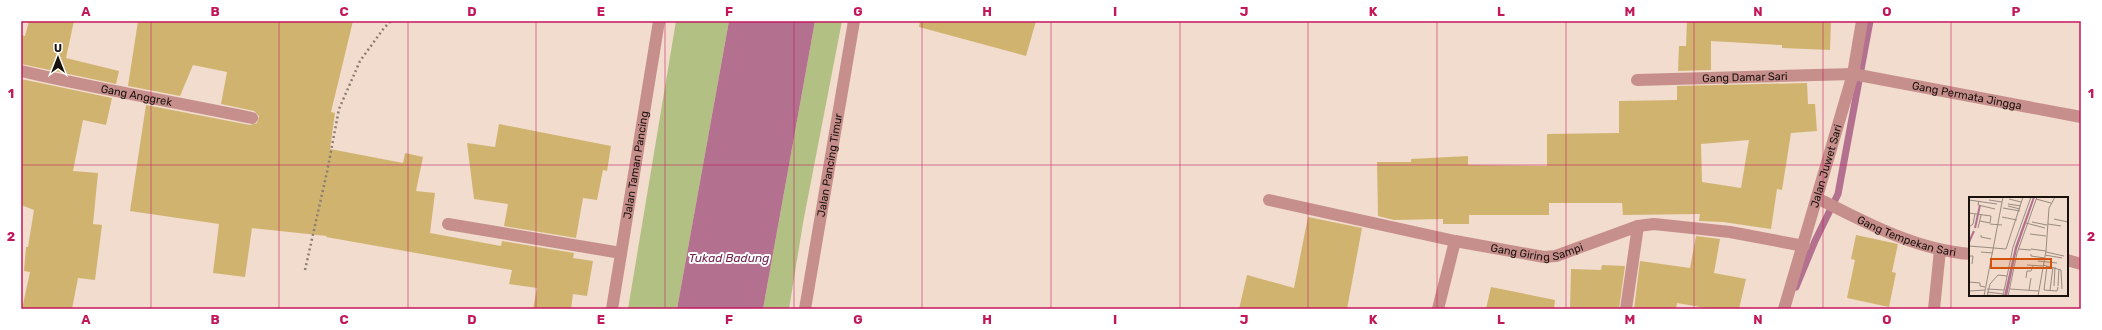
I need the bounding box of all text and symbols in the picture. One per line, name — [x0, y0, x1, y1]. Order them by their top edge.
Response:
text: A — [81, 4, 91, 19]
text: B — [210, 4, 220, 19]
text: C — [339, 4, 349, 19]
text: D — [467, 4, 477, 19]
text: E — [597, 4, 605, 19]
text: F — [725, 4, 733, 19]
text: G — [853, 4, 863, 19]
text: H — [982, 4, 992, 19]
text: I — [1113, 4, 1117, 19]
text: J — [1240, 4, 1248, 19]
text: K — [1369, 4, 1378, 19]
text: L — [1497, 4, 1505, 19]
text: M — [1625, 4, 1635, 19]
text: N — [1753, 4, 1763, 19]
text: O — [1882, 4, 1892, 19]
text: P — [2012, 4, 2021, 19]
north arrow — [38, 38, 78, 78]
text: U — [54, 42, 62, 55]
street label: Gang Damar Sari — [1702, 69, 1788, 85]
street label: Gang Permata Jingga — [1911, 79, 2023, 112]
street label: Gang Anggrek — [100, 82, 174, 109]
text: 1 — [8, 86, 14, 101]
text: 1 — [2088, 86, 2094, 101]
street label: Jalan Taman Pancing — [620, 110, 651, 220]
street label: Jalan Pancing Timur — [814, 111, 845, 218]
street label: Jalan Juwet Sari — [1808, 123, 1844, 209]
inset map — [1969, 197, 2068, 296]
street label: Gang Tempekan Sari — [1855, 213, 1957, 259]
text: 2 — [7, 229, 15, 244]
text: 2 — [2087, 229, 2095, 244]
street label: Gang Giring Sampi — [1490, 240, 1585, 264]
water label: Tukad Badung — [689, 251, 769, 265]
text: A — [81, 312, 91, 327]
text: B — [210, 312, 220, 327]
text: C — [339, 312, 349, 327]
text: D — [467, 312, 477, 327]
text: E — [597, 312, 605, 327]
text: F — [725, 312, 733, 327]
text: G — [853, 312, 863, 327]
text: H — [982, 312, 992, 327]
text: I — [1113, 312, 1117, 327]
text: J — [1240, 312, 1248, 327]
text: K — [1369, 312, 1378, 327]
text: L — [1497, 312, 1505, 327]
text: M — [1625, 312, 1635, 327]
text: N — [1753, 312, 1763, 327]
text: O — [1882, 312, 1892, 327]
text: P — [2012, 312, 2021, 327]

